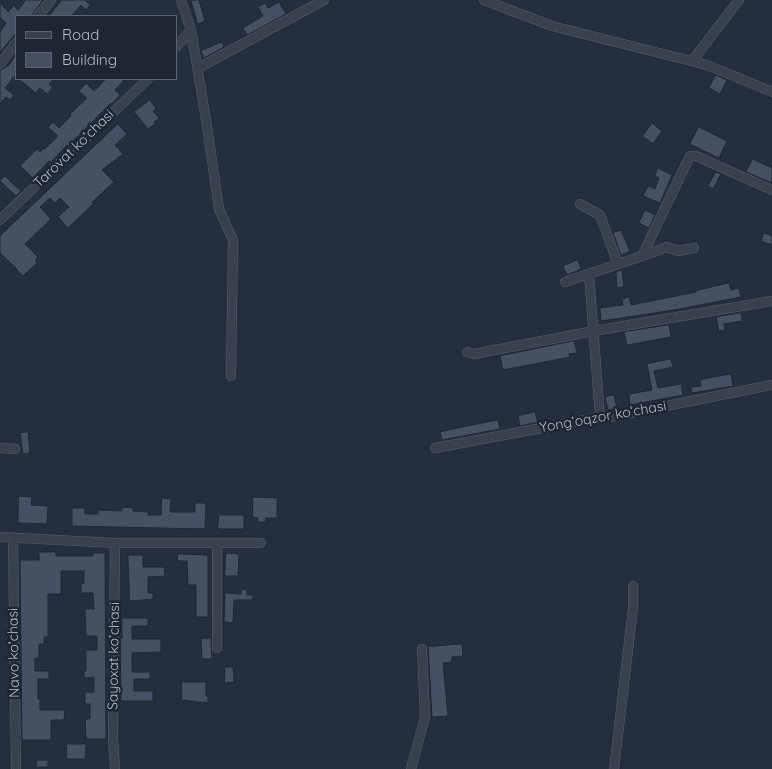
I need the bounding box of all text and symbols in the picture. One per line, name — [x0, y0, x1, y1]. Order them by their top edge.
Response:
legend — [15, 15, 178, 80]
text: Road — [62, 25, 99, 44]
text: Building — [62, 50, 117, 69]
street label: Tarovat koʻchasi — [30, 106, 118, 192]
street label: Yongʻoqzor koʻchasi — [538, 398, 668, 436]
street label: Sayoxat koʻchasi — [105, 602, 123, 710]
street label: Navo koʻchasi — [5, 608, 23, 698]

